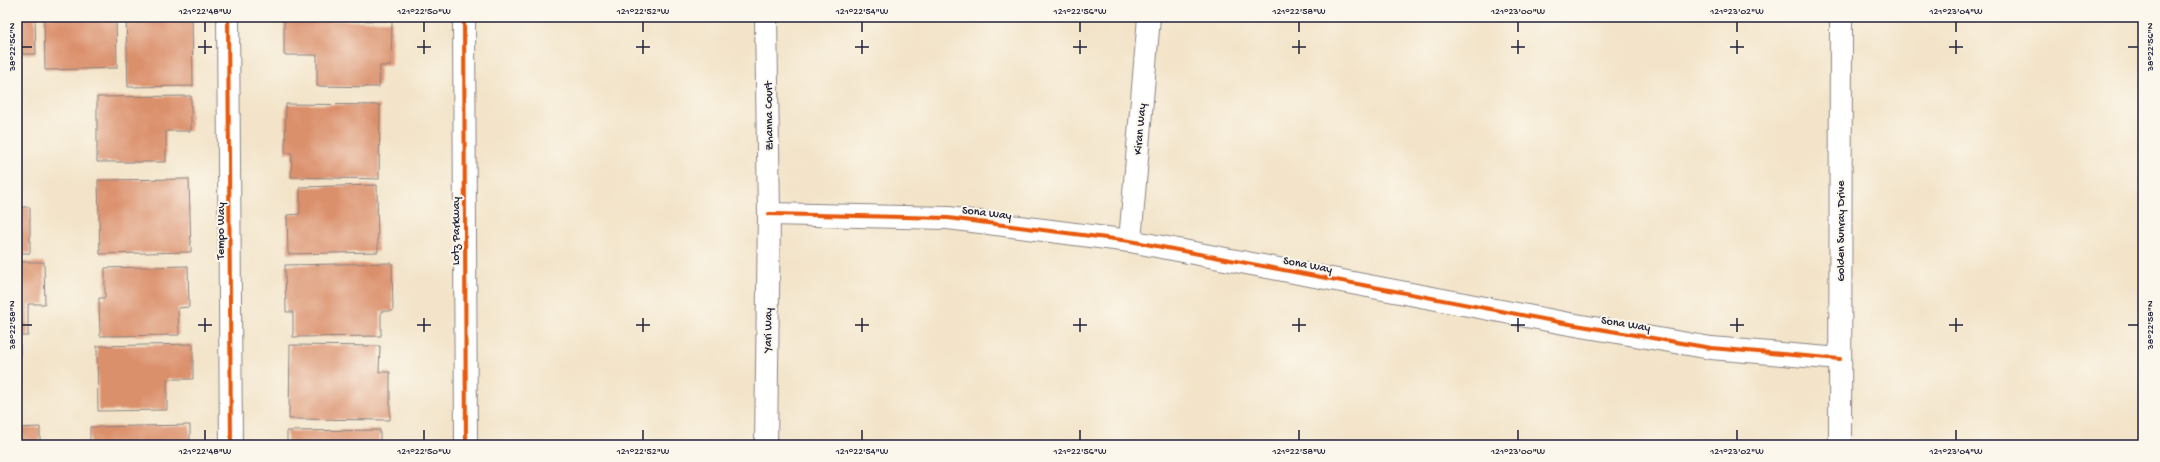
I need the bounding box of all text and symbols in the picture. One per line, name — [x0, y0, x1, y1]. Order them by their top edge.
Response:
text: 121°22'48"W — [178, 6, 232, 18]
text: 121°22'50"W — [396, 6, 451, 18]
text: 121°22'52"W — [616, 6, 670, 18]
text: 121°22'54"W — [835, 6, 889, 18]
text: 121°22'56"W — [1053, 6, 1107, 18]
text: 121°22'58"W — [1271, 6, 1326, 18]
text: 121°23'00"W — [1490, 6, 1546, 18]
text: 121°23'02"W — [1709, 6, 1764, 18]
text: 121°23'04"W — [1928, 6, 1983, 18]
text: 38°22'56"N — [7, 22, 19, 72]
text: 38°22'56"N — [2145, 22, 2157, 72]
street label: Zhanna Court — [762, 80, 778, 151]
street label: Kiran Way — [1132, 103, 1150, 155]
street label: Golden Sunray Drive — [1835, 180, 1849, 281]
street label: Lotz Parkway — [450, 197, 464, 265]
street label: Tempo Way — [215, 202, 229, 261]
street label: Sona Way — [961, 204, 1012, 224]
street label: Sona Way — [1282, 254, 1333, 278]
text: 38°22'58"N — [7, 300, 19, 350]
text: 38°22'58"N — [2145, 300, 2157, 350]
street label: Yari Way — [762, 307, 776, 354]
street label: Sona Way — [1600, 314, 1651, 336]
text: 121°22'48"W — [178, 446, 232, 458]
text: 121°22'50"W — [396, 446, 451, 458]
text: 121°22'52"W — [616, 446, 670, 458]
text: 121°22'54"W — [835, 446, 889, 458]
text: 121°22'56"W — [1053, 446, 1107, 458]
text: 121°22'58"W — [1271, 446, 1326, 458]
text: 121°23'00"W — [1490, 446, 1546, 458]
text: 121°23'02"W — [1709, 446, 1764, 458]
text: 121°23'04"W — [1928, 446, 1983, 458]

